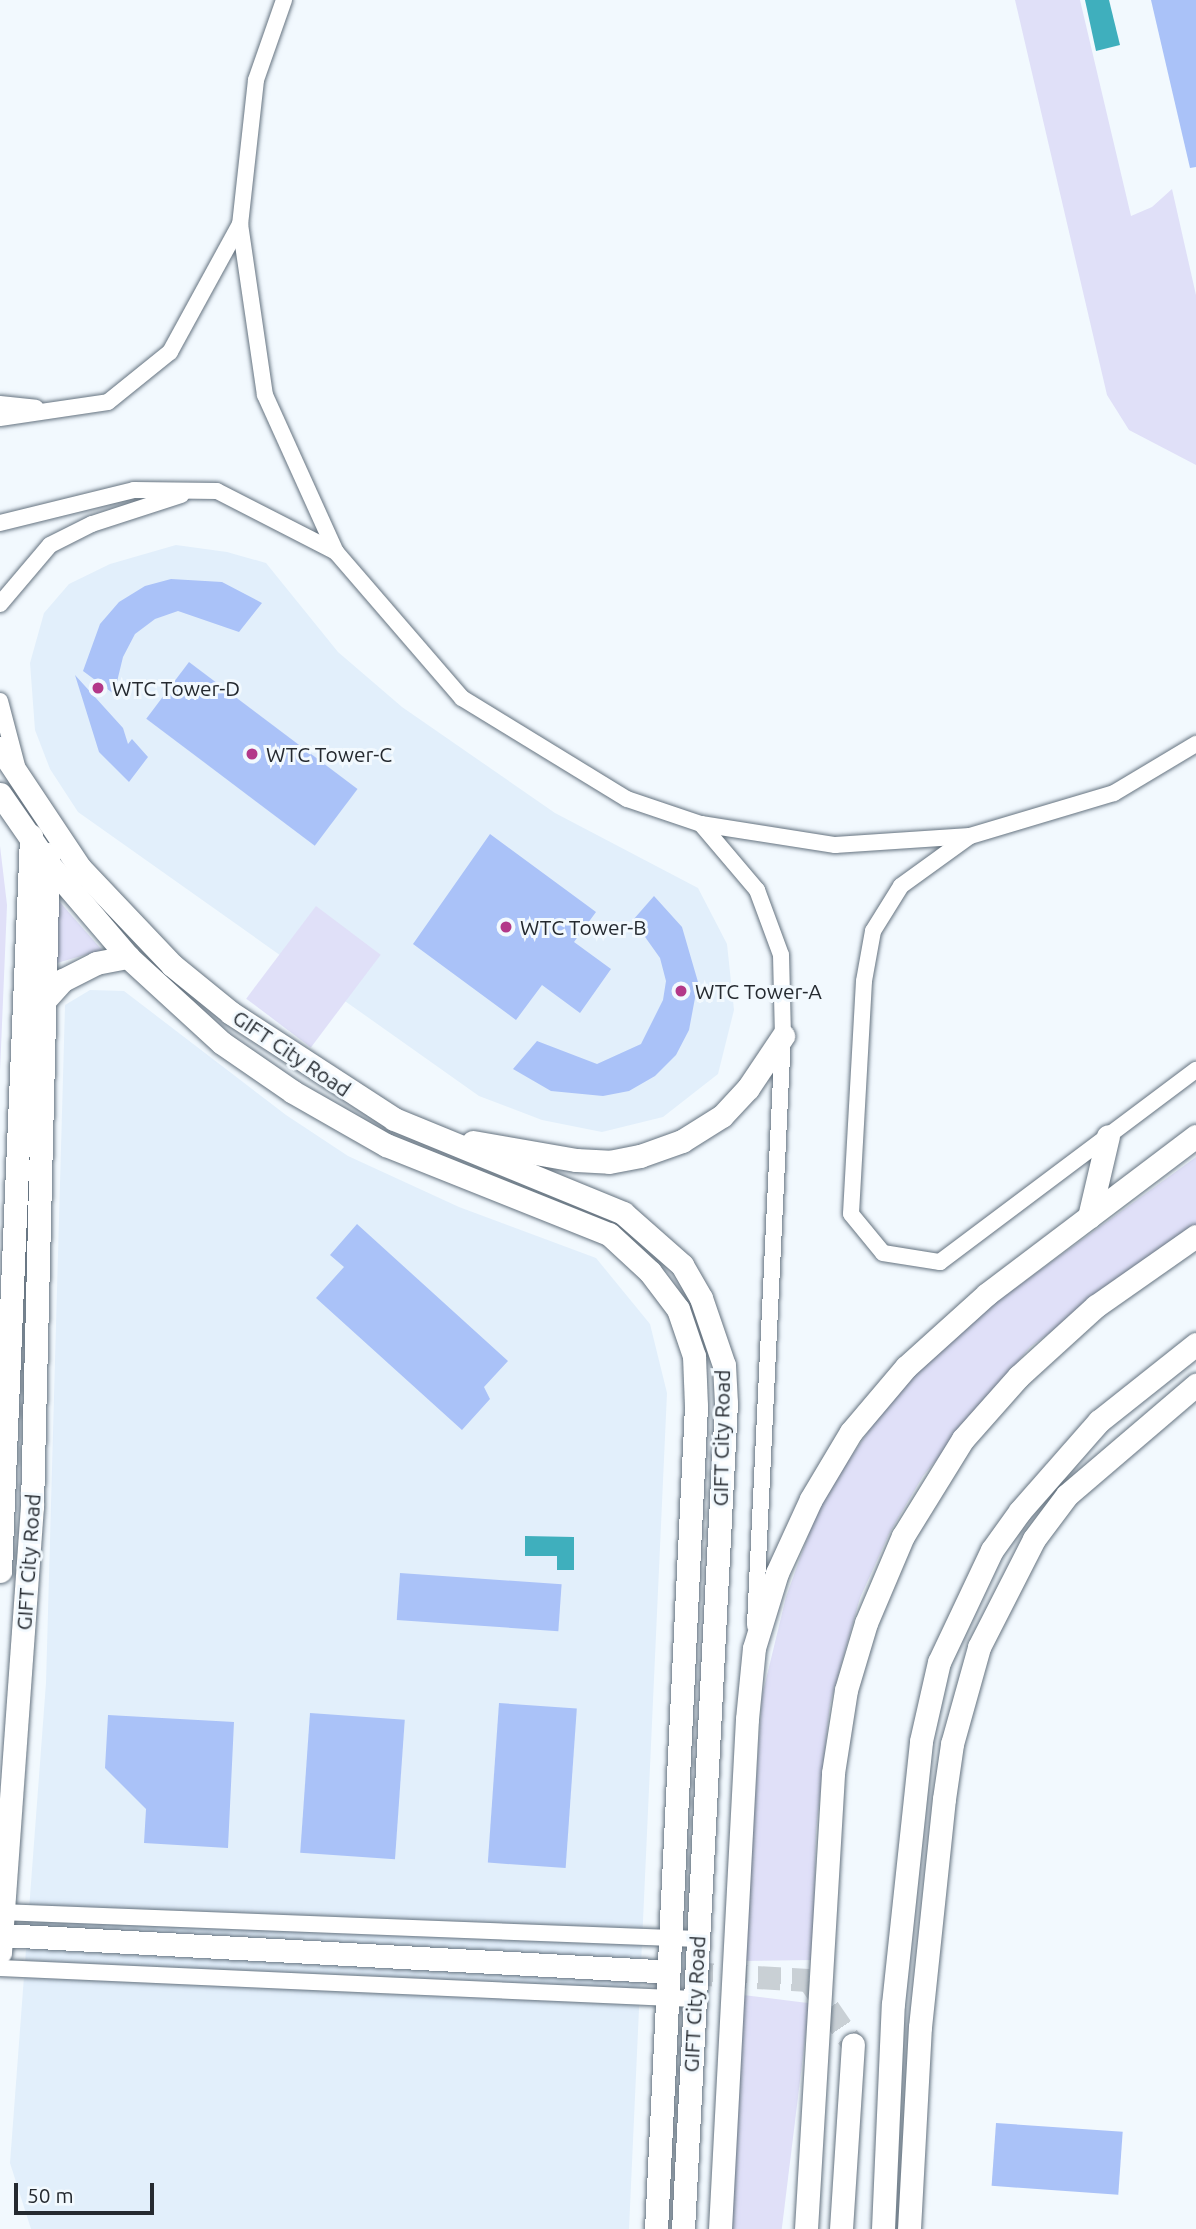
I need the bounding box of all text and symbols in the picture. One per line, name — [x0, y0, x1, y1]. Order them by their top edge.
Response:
place label: WTC Tower-D — [112, 675, 240, 701]
marker: WTC Tower-D — [90, 680, 106, 696]
place label: WTC Tower-C — [266, 741, 392, 767]
marker: WTC Tower-C — [244, 746, 260, 762]
place label: WTC Tower-B — [520, 914, 647, 940]
marker: WTC Tower-B — [498, 919, 514, 935]
place label: WTC Tower-A — [695, 978, 822, 1004]
marker: WTC Tower-A — [673, 983, 689, 999]
street label: GIFT City Road — [228, 1004, 356, 1102]
street label: GIFT City Road — [707, 1369, 735, 1507]
street label: GIFT City Road — [11, 1493, 45, 1631]
street label: GIFT City Road — [678, 1935, 710, 2073]
scale bar — [18, 2170, 158, 2214]
text: 50 m — [27, 2183, 74, 2207]

